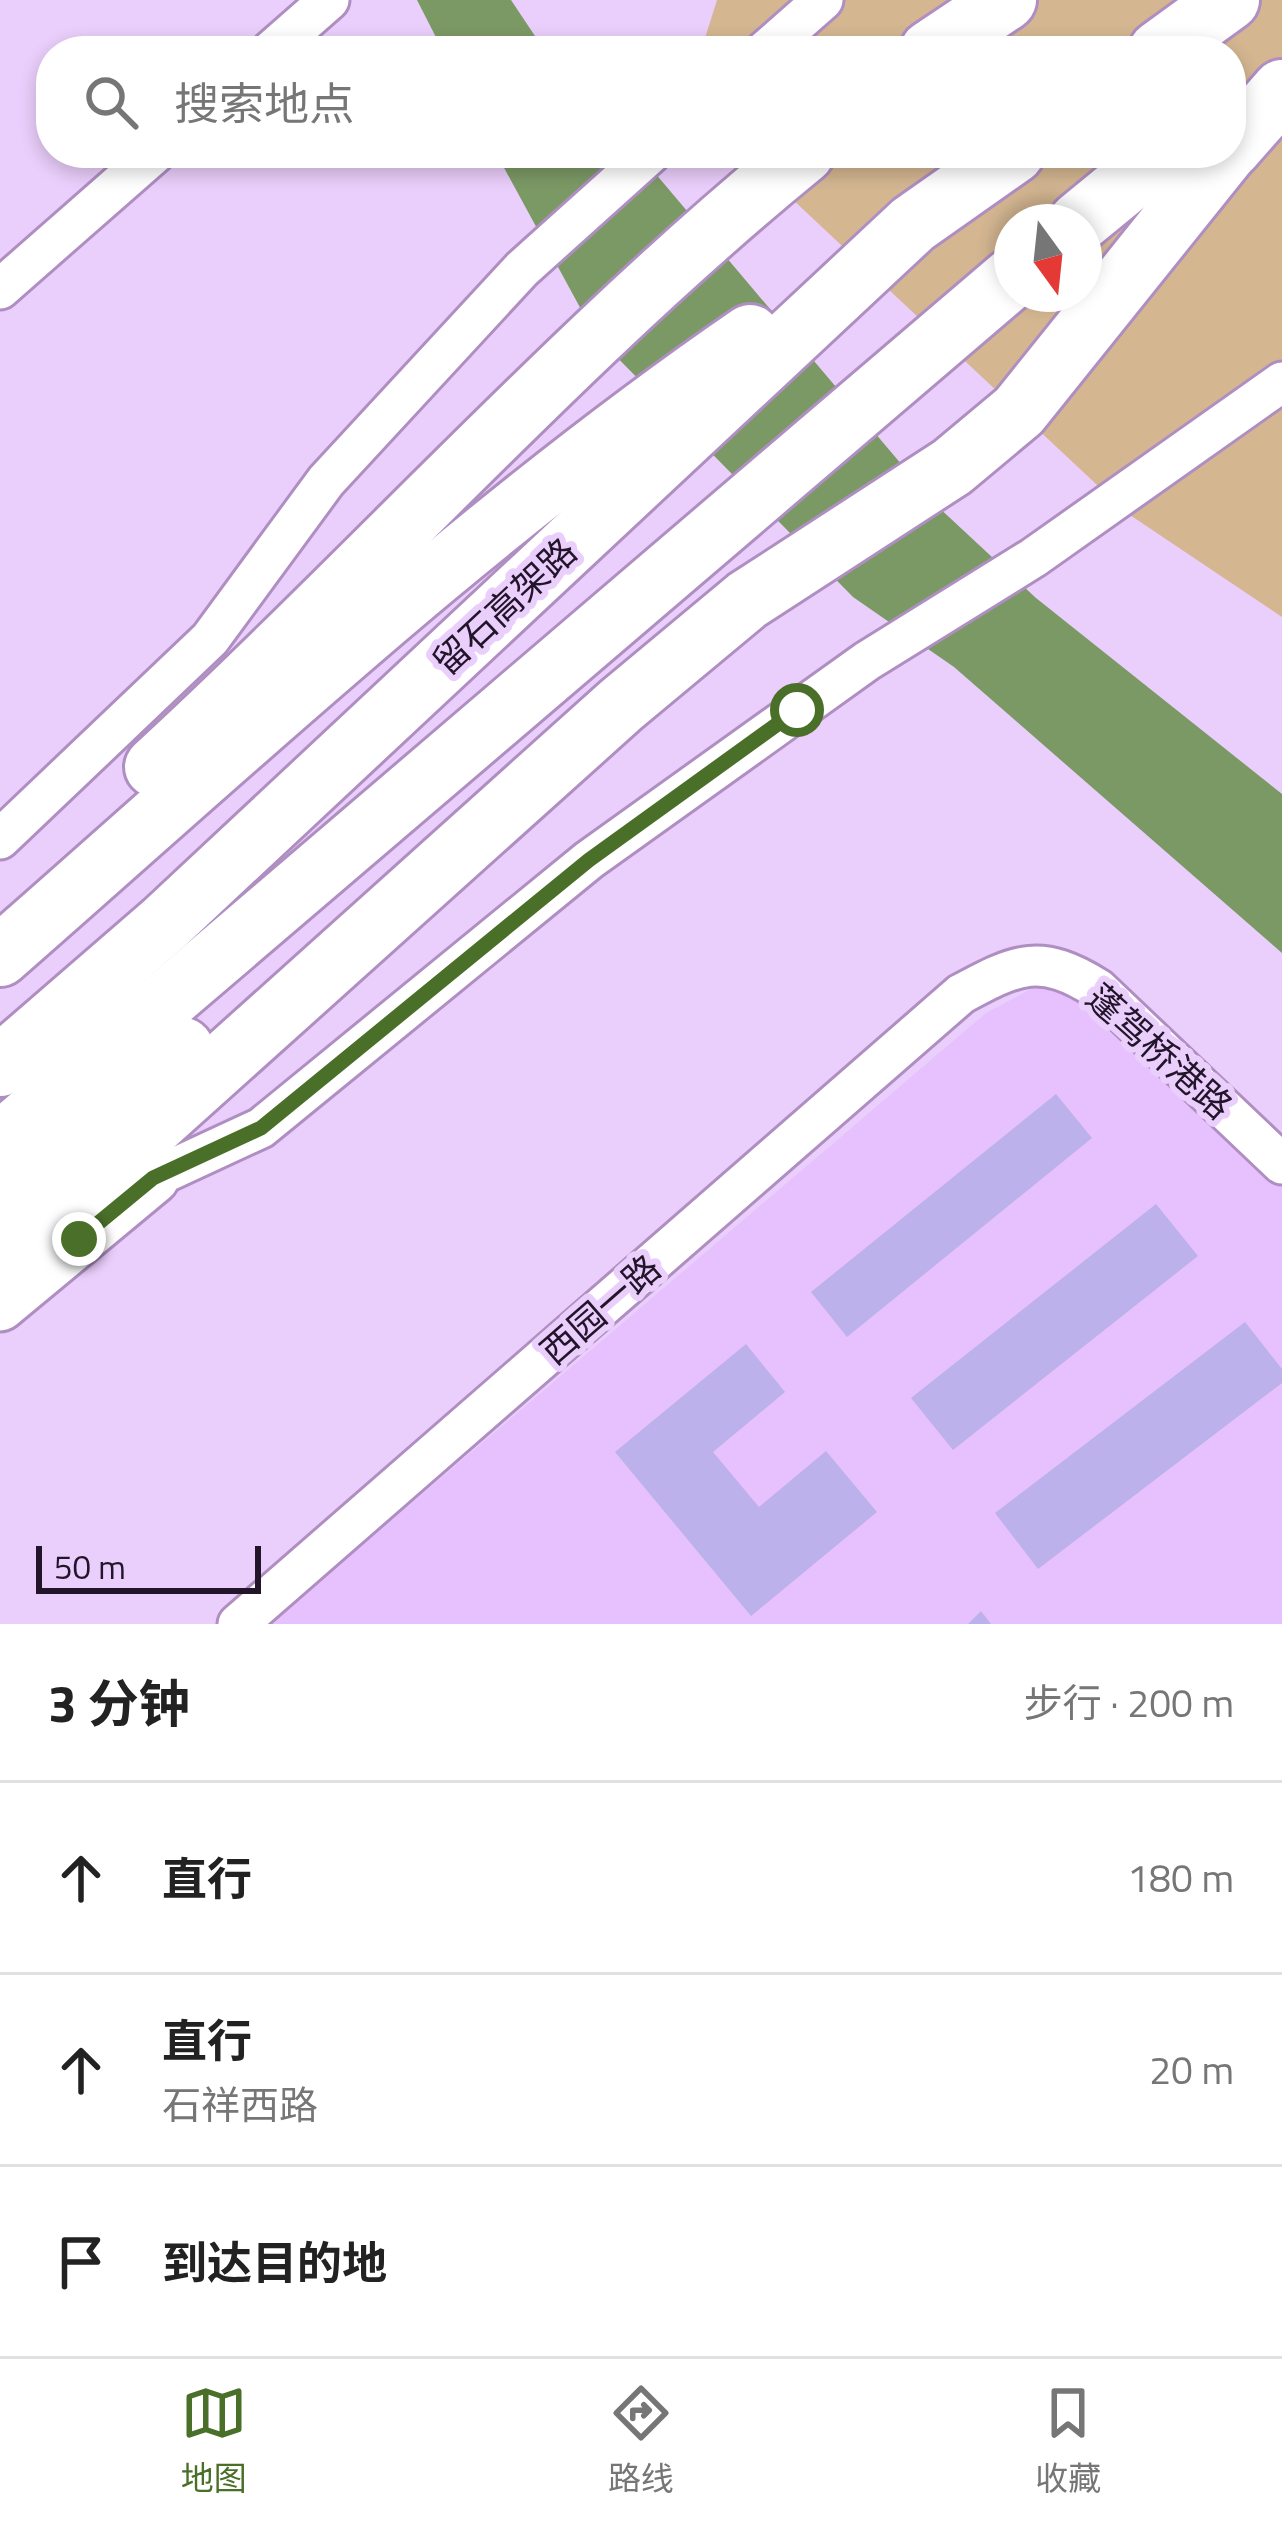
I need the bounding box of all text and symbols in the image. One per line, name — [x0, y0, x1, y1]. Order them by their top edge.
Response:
search box — [36, 36, 1246, 168]
icon: search — [78, 69, 144, 135]
text: 搜索地点 — [174, 69, 354, 137]
north arrow — [994, 204, 1102, 312]
street label: 留石高架路 — [419, 525, 589, 687]
route start — [770, 683, 824, 737]
street label: 蓬驾桥港路 — [1075, 970, 1245, 1132]
route end — [52, 1212, 106, 1266]
street label: 西园一路 — [528, 1241, 672, 1377]
scale bar — [36, 1540, 261, 1593]
text: 50 m — [54, 1542, 126, 1592]
text: 3 分钟 — [48, 1664, 190, 1742]
text: 步行 · 200 m — [1024, 1673, 1234, 1732]
text: 直行 — [162, 1844, 252, 1912]
icon: ahead — [48, 1845, 114, 1911]
text: 180 m — [1127, 1848, 1234, 1907]
text: 直行 — [162, 2006, 252, 2074]
icon: ahead — [48, 2037, 114, 2103]
text: 20 m — [1149, 2040, 1234, 2099]
text: 石祥西路 — [162, 2075, 318, 2134]
text: 到达目的地 — [162, 2228, 387, 2296]
icon: arrive — [48, 2229, 114, 2295]
tab: 地图 — [181, 2380, 247, 2503]
tab: 路线 — [608, 2380, 674, 2503]
tab: 收藏 — [1035, 2380, 1101, 2503]

